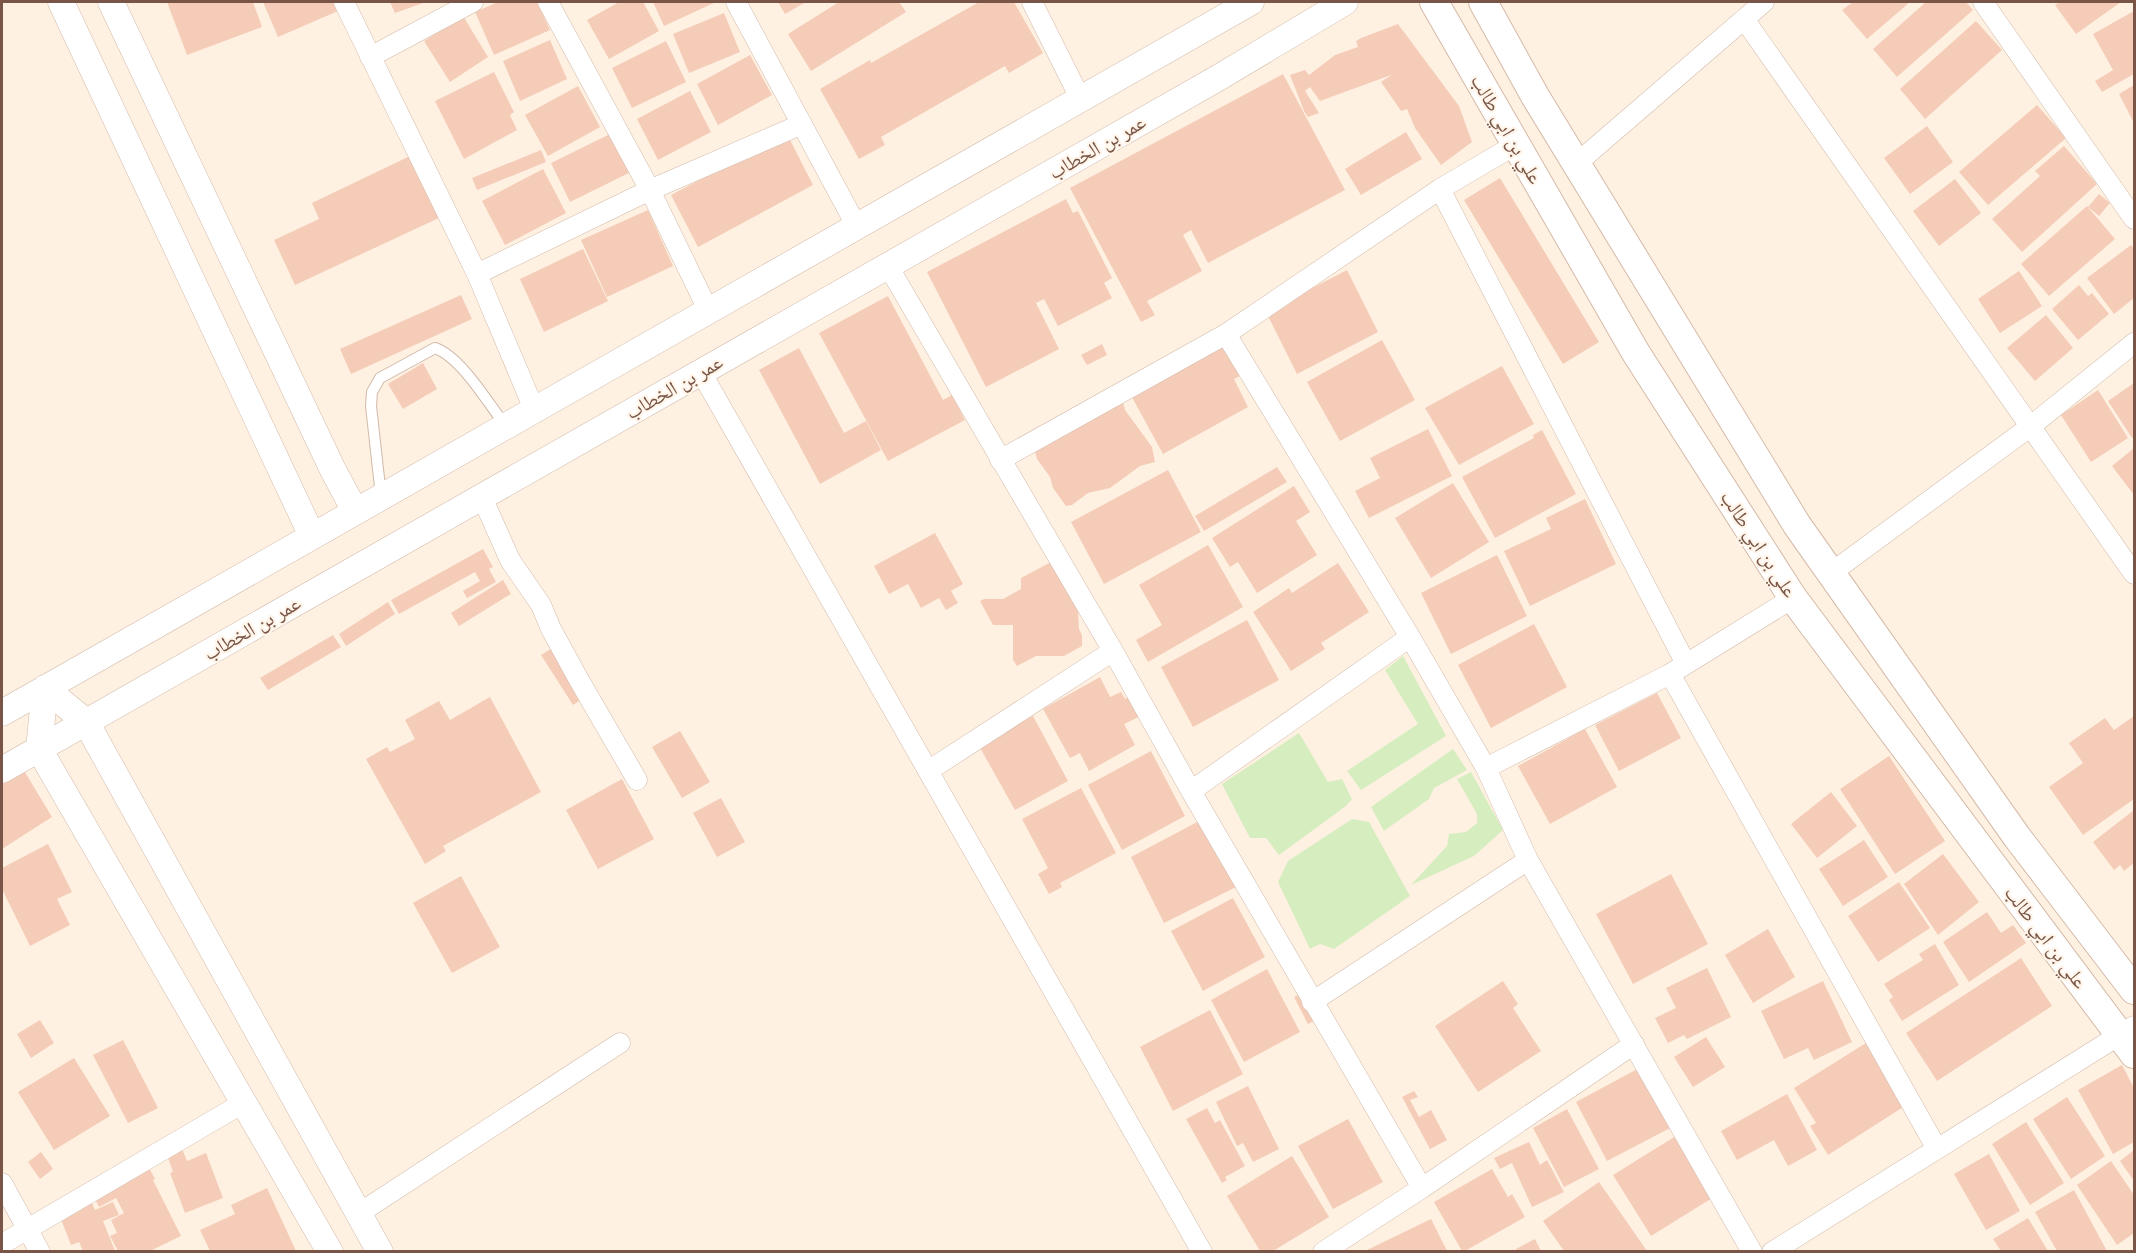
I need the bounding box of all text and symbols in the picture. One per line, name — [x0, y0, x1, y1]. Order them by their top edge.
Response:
street label: علي بن ابي طالب — [1463, 70, 1548, 190]
street label: عمر بن الخطاب — [1044, 110, 1150, 184]
street label: عمر بن الخطاب — [621, 350, 727, 424]
street label: علي بن ابي طالب — [1712, 486, 1802, 604]
street label: عمر بن الخطاب — [199, 591, 305, 665]
street label: علي بن ابي طالب — [1996, 881, 2092, 996]

